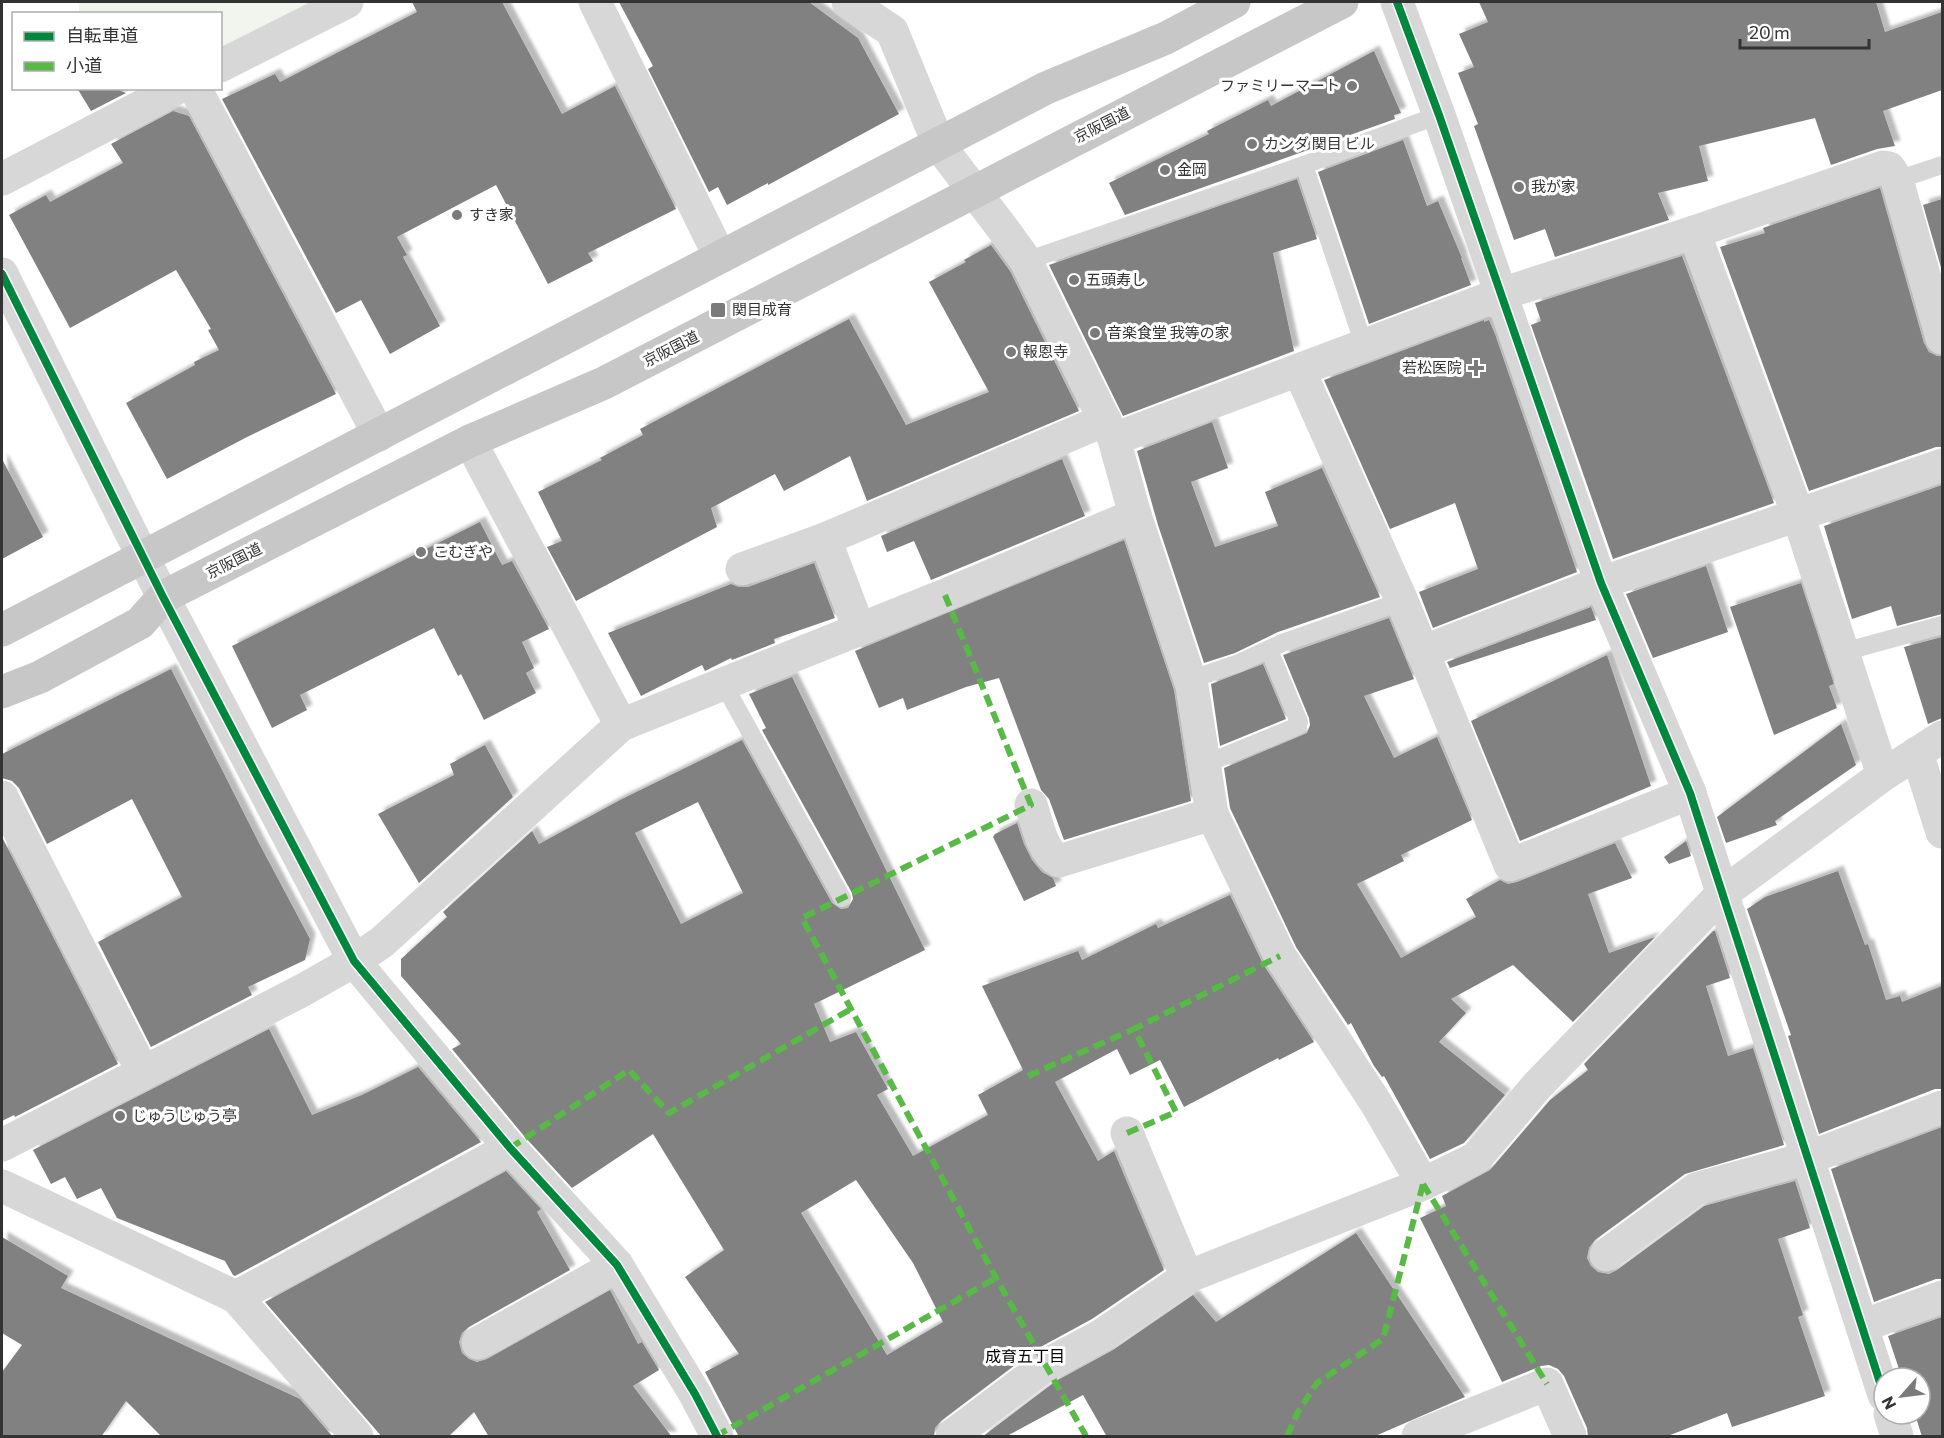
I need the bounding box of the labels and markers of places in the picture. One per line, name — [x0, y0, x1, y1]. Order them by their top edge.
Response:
place label: ファミリーマート — [1220, 76, 1340, 94]
marker: ファミリーマート — [1345, 79, 1359, 93]
place label: カンダ 関目 ビル — [1264, 134, 1375, 152]
marker: カンダ 関目 ビル — [1245, 137, 1259, 151]
place label: 金岡 — [1177, 160, 1207, 178]
marker: 金岡 — [1158, 163, 1172, 177]
place label: 我が家 — [1531, 177, 1576, 195]
marker: 我が家 — [1512, 180, 1526, 194]
place label: すき家 — [469, 205, 514, 223]
marker: すき家 — [450, 208, 464, 222]
place label: 五頭寿し — [1086, 270, 1146, 288]
marker: 五頭寿し — [1067, 273, 1081, 287]
place label: 関目成育 — [732, 300, 792, 318]
marker: 関目成育 — [709, 301, 727, 319]
place label: 音楽食堂 我等の家 — [1107, 323, 1230, 341]
marker: 音楽食堂 我等の家 — [1088, 326, 1102, 340]
place label: 報恩寺 — [1023, 342, 1068, 360]
marker: 報恩寺 — [1004, 345, 1018, 359]
place label: 若松医院 — [1402, 358, 1462, 376]
marker: 若松医院 — [1467, 359, 1485, 377]
place label: こむぎや — [433, 542, 493, 560]
marker: こむぎや — [414, 545, 428, 559]
place label: じゅうじゅう亭 — [132, 1106, 237, 1124]
marker: じゅうじゅう亭 — [113, 1109, 127, 1123]

